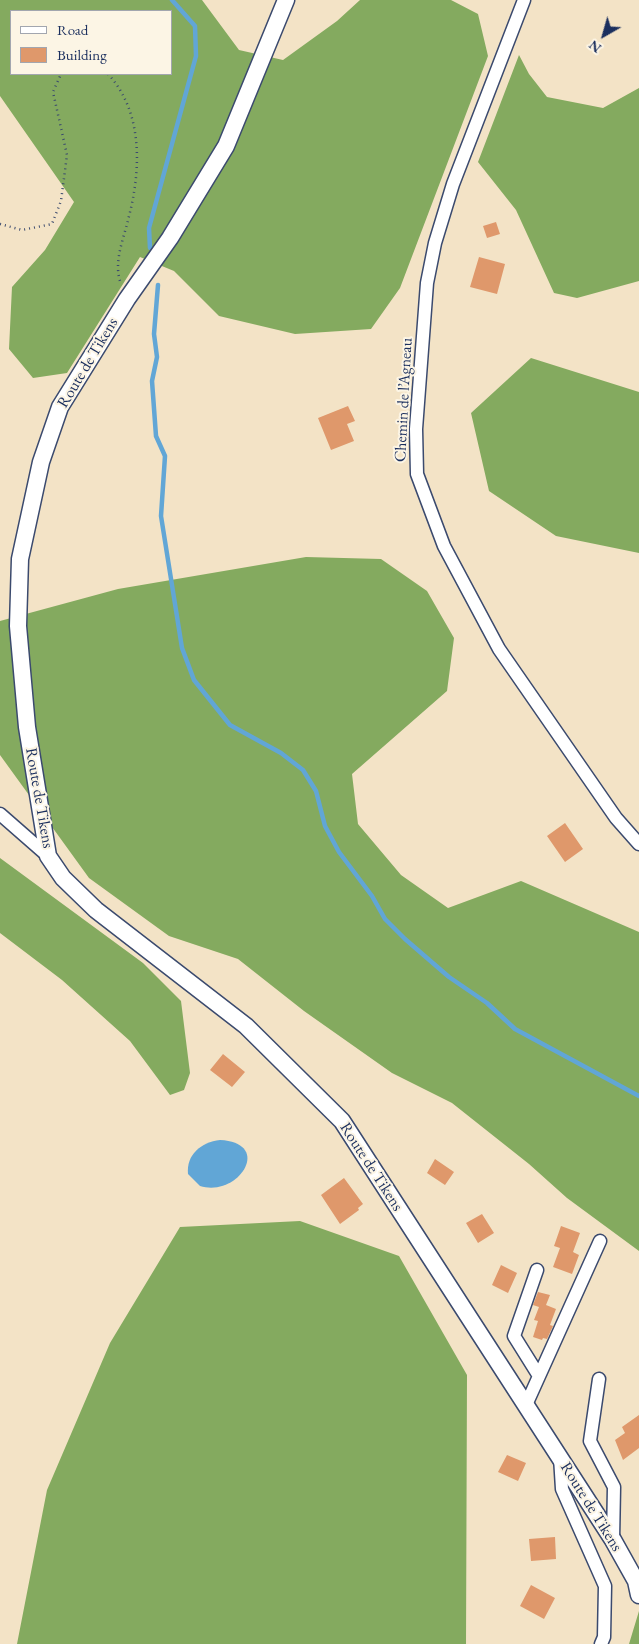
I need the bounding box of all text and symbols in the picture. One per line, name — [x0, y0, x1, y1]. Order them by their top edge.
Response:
legend — [10, 10, 172, 75]
north arrow — [579, 10, 629, 60]
text: Road — [57, 20, 88, 39]
text: N — [585, 36, 605, 57]
text: Building — [57, 45, 107, 64]
street label: Route de Tikens — [54, 314, 122, 412]
street label: Chemin de l’Agneau — [391, 337, 417, 463]
street label: Route de Tikens — [21, 746, 57, 850]
street label: Route de Tikens — [335, 1119, 407, 1215]
street label: Route de Tikens — [556, 1459, 626, 1555]

